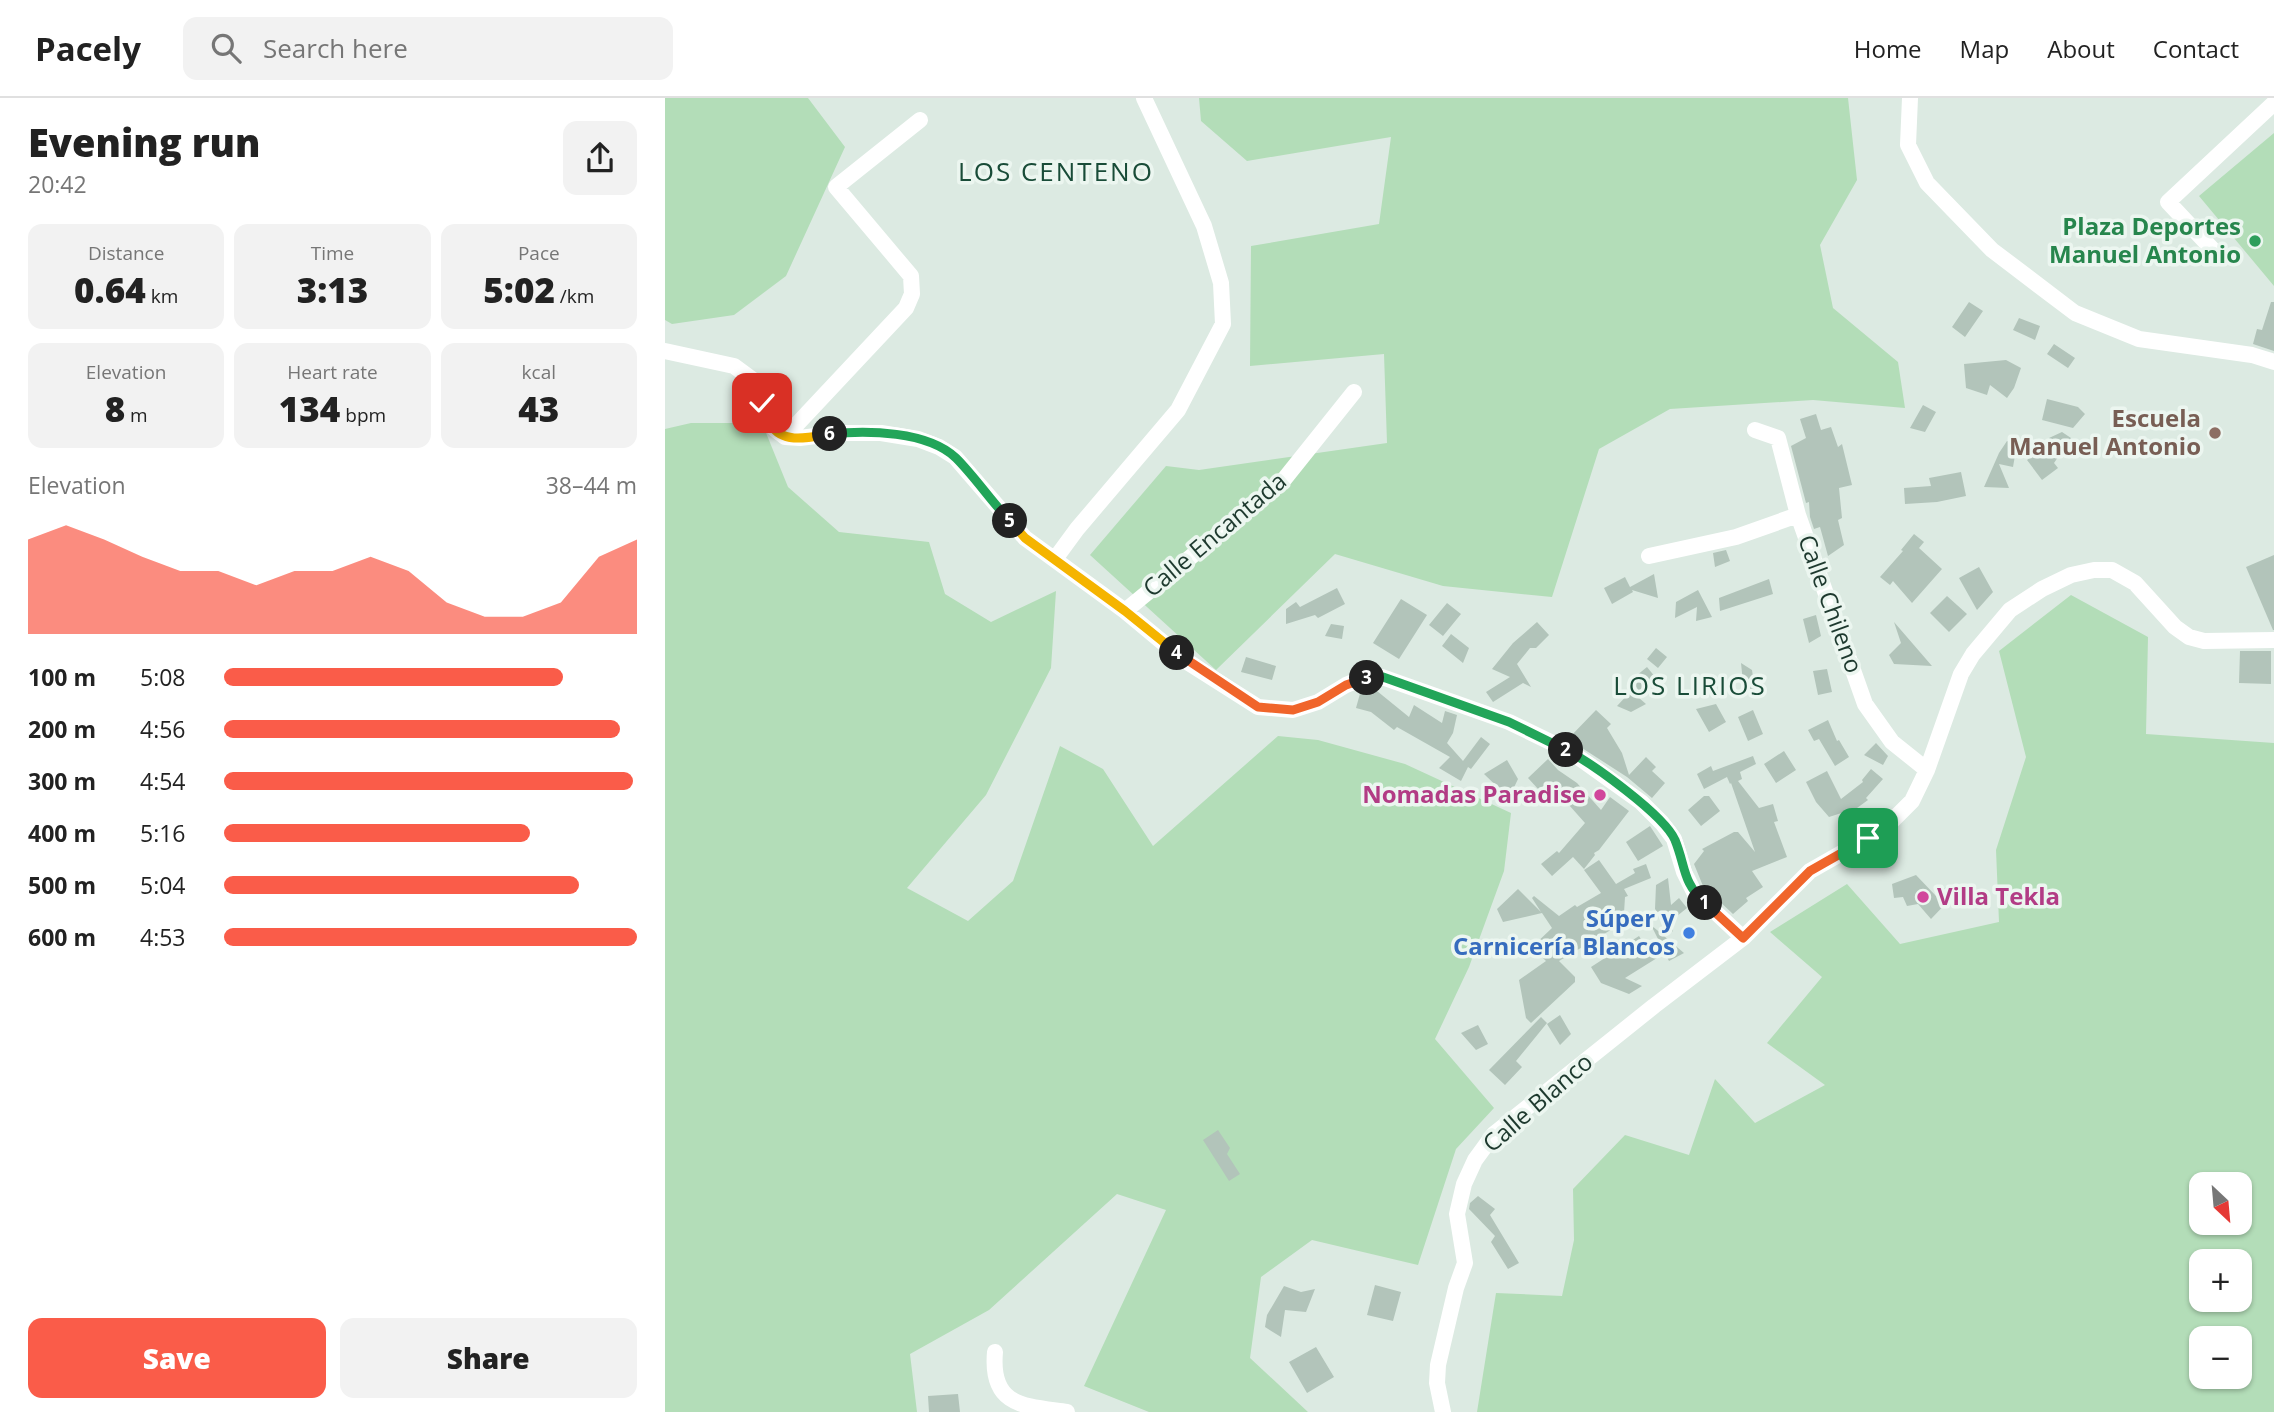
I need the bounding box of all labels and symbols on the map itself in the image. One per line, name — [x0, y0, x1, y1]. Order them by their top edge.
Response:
district label: LOS CENTENO — [958, 153, 1154, 189]
place label: Plaza Deportes Manuel Antonio — [2049, 209, 2241, 270]
marker: Plaza Deportes Manuel Antonio — [2247, 233, 2263, 249]
pin — [732, 373, 792, 433]
place label: Escuela Manuel Antonio — [2009, 401, 2201, 462]
pin: 6 — [813, 416, 847, 452]
marker: Escuela Manuel Antonio — [2207, 425, 2223, 441]
street label: Calle Encantada — [1135, 464, 1293, 604]
pin: 5 — [993, 504, 1027, 538]
street label: Calle Chileno — [1791, 530, 1872, 677]
pin: 4 — [1159, 636, 1195, 670]
pin: 3 — [1349, 660, 1385, 696]
district label: LOS LIRIOS — [1613, 667, 1767, 703]
pin: 2 — [1549, 732, 1583, 768]
place label: Nomadas Paradise — [1362, 777, 1586, 810]
marker: Nomadas Paradise — [1592, 787, 1608, 803]
pin — [1838, 808, 1898, 868]
place label: Villa Tekla — [1937, 879, 2060, 912]
pin: 1 — [1688, 886, 1723, 920]
marker: Villa Tekla — [1915, 889, 1931, 905]
place label: Súper y Carnicería Blancos — [1453, 901, 1675, 962]
marker: Súper y Carnicería Blancos — [1681, 925, 1697, 941]
street label: Calle Blanco — [1475, 1045, 1599, 1159]
north arrow — [2189, 1172, 2252, 1236]

